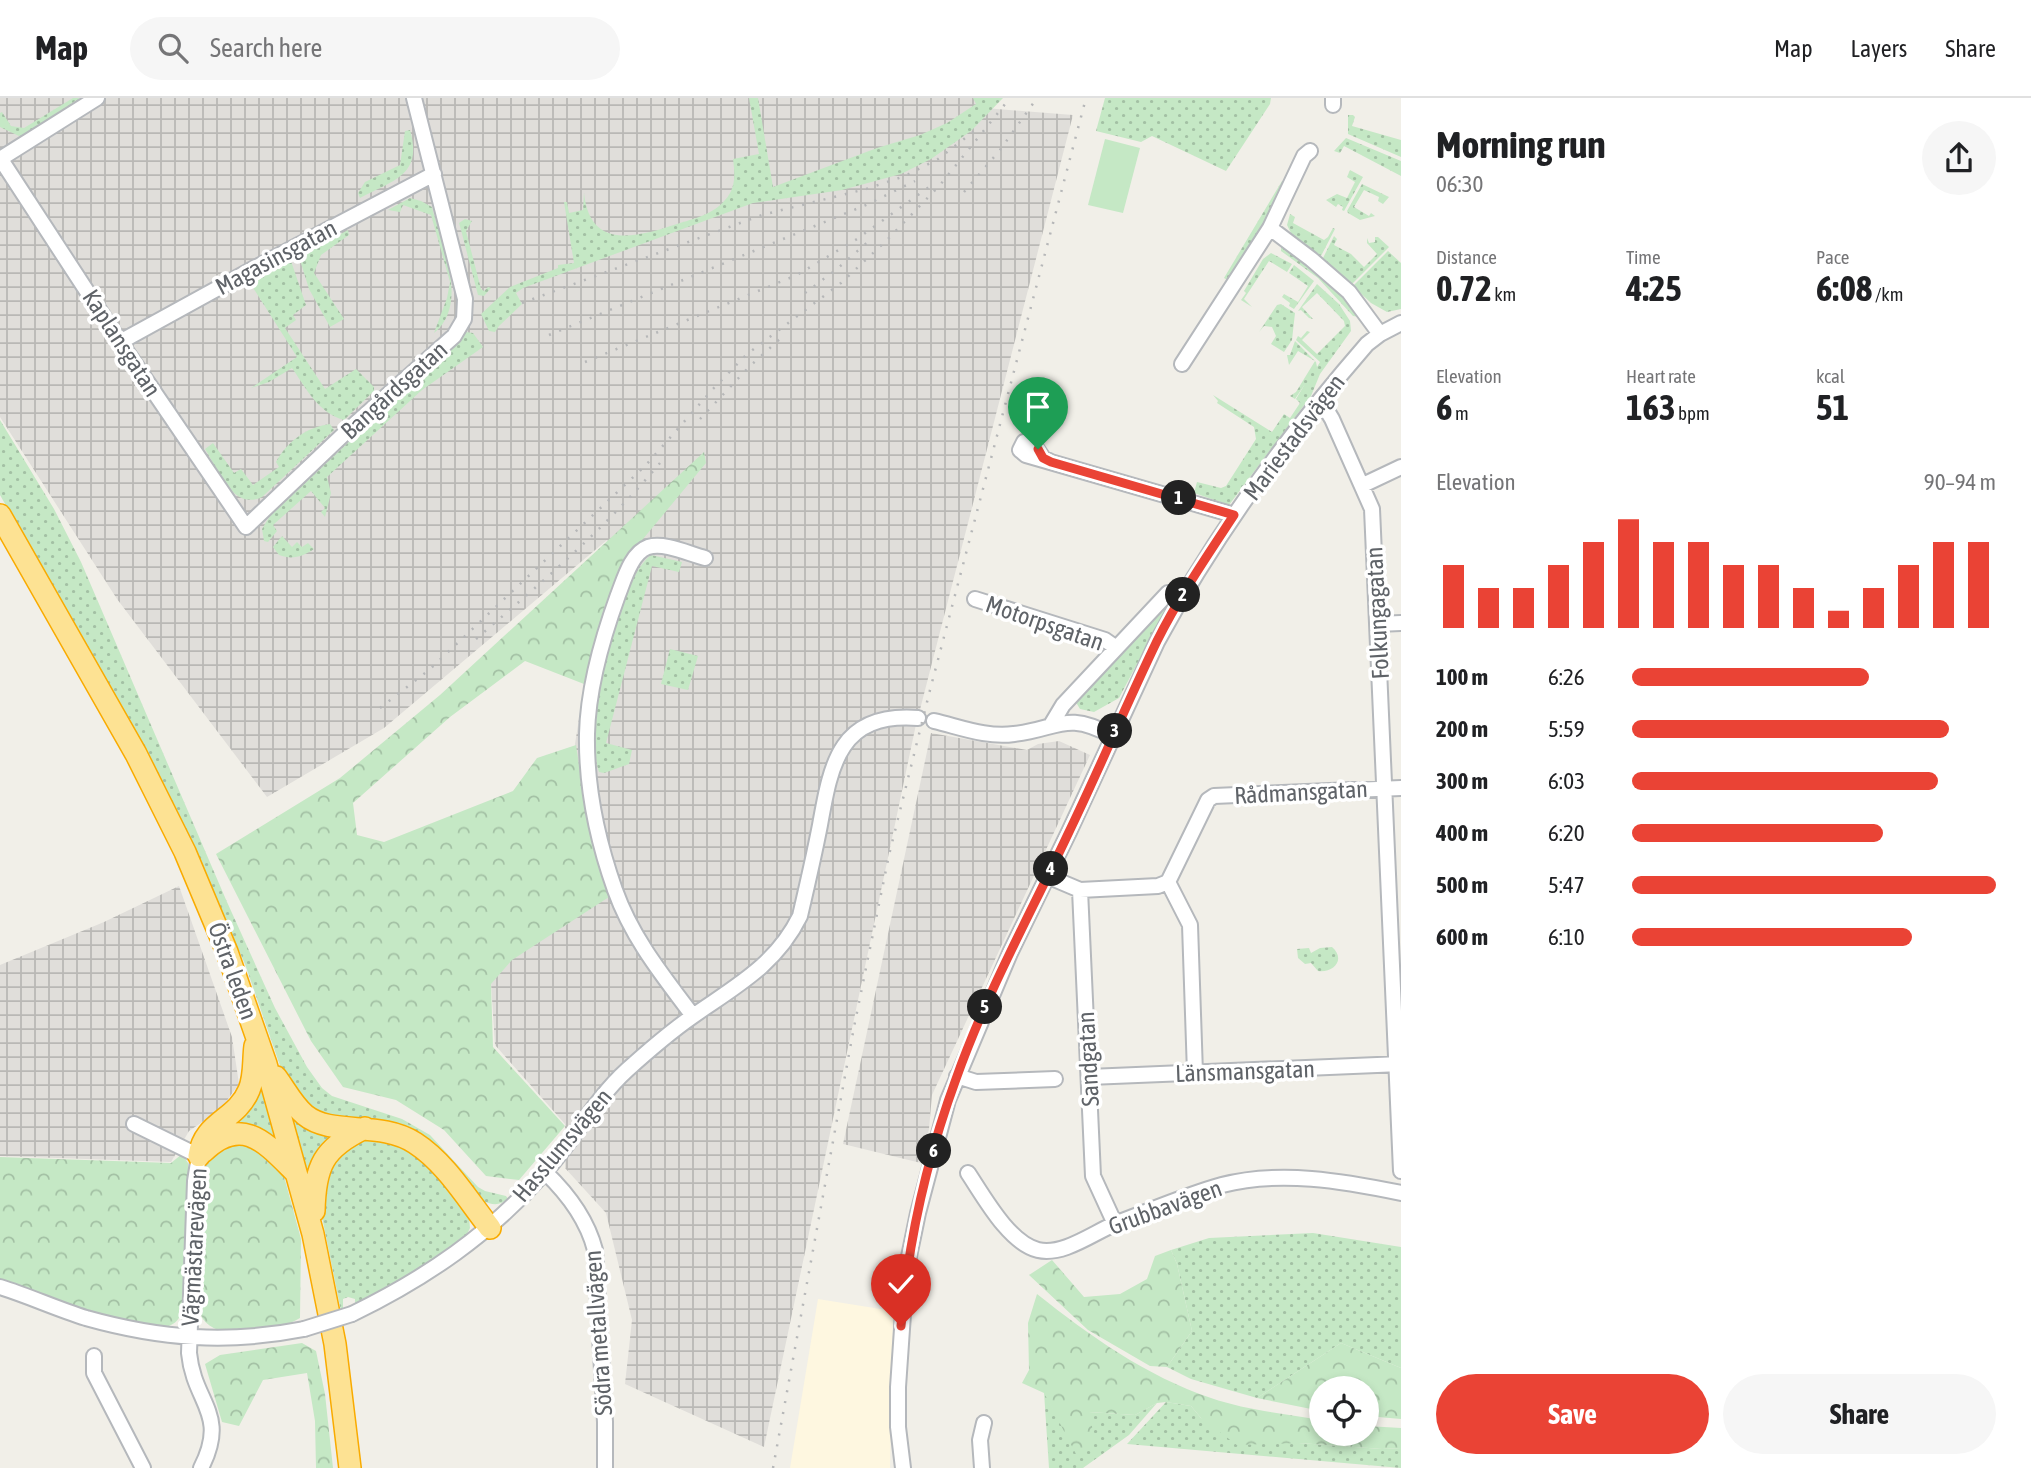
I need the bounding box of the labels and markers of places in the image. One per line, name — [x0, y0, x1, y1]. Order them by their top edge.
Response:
pin — [1008, 377, 1068, 449]
pin: 1 — [1162, 480, 1196, 516]
pin: 2 — [1166, 578, 1200, 612]
pin: 3 — [1098, 714, 1132, 748]
pin: 4 — [1034, 852, 1068, 886]
pin: 5 — [968, 990, 1002, 1024]
pin: 6 — [916, 1134, 951, 1168]
pin — [871, 1254, 931, 1326]

